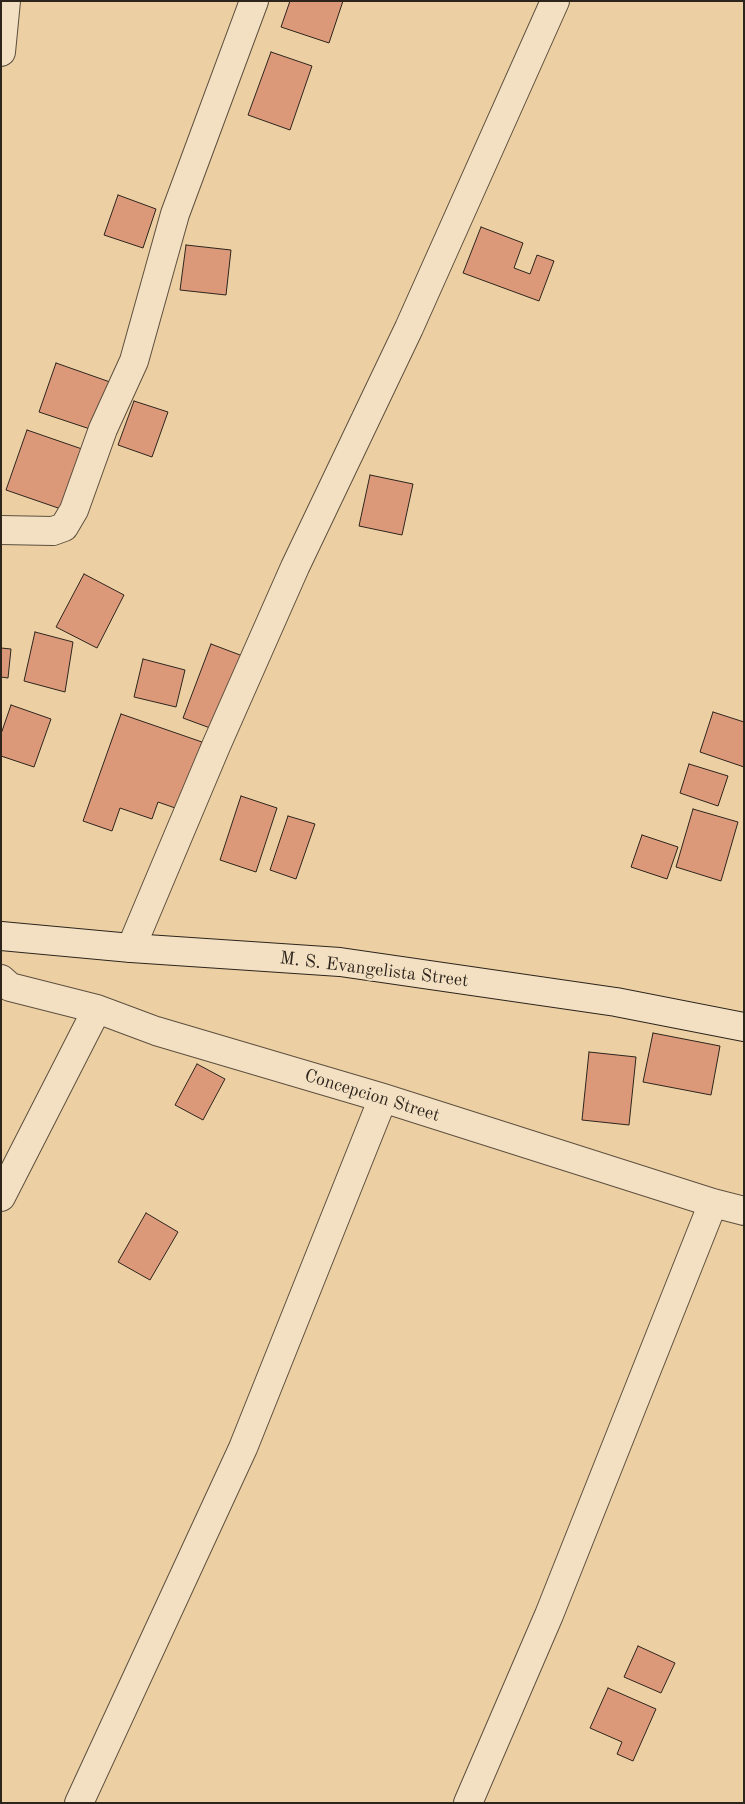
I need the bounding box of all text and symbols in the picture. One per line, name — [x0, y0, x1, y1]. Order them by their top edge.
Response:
street label: M. S. Evangelista Street — [278, 948, 470, 992]
street label: Concepcion Street — [302, 1065, 442, 1127]

